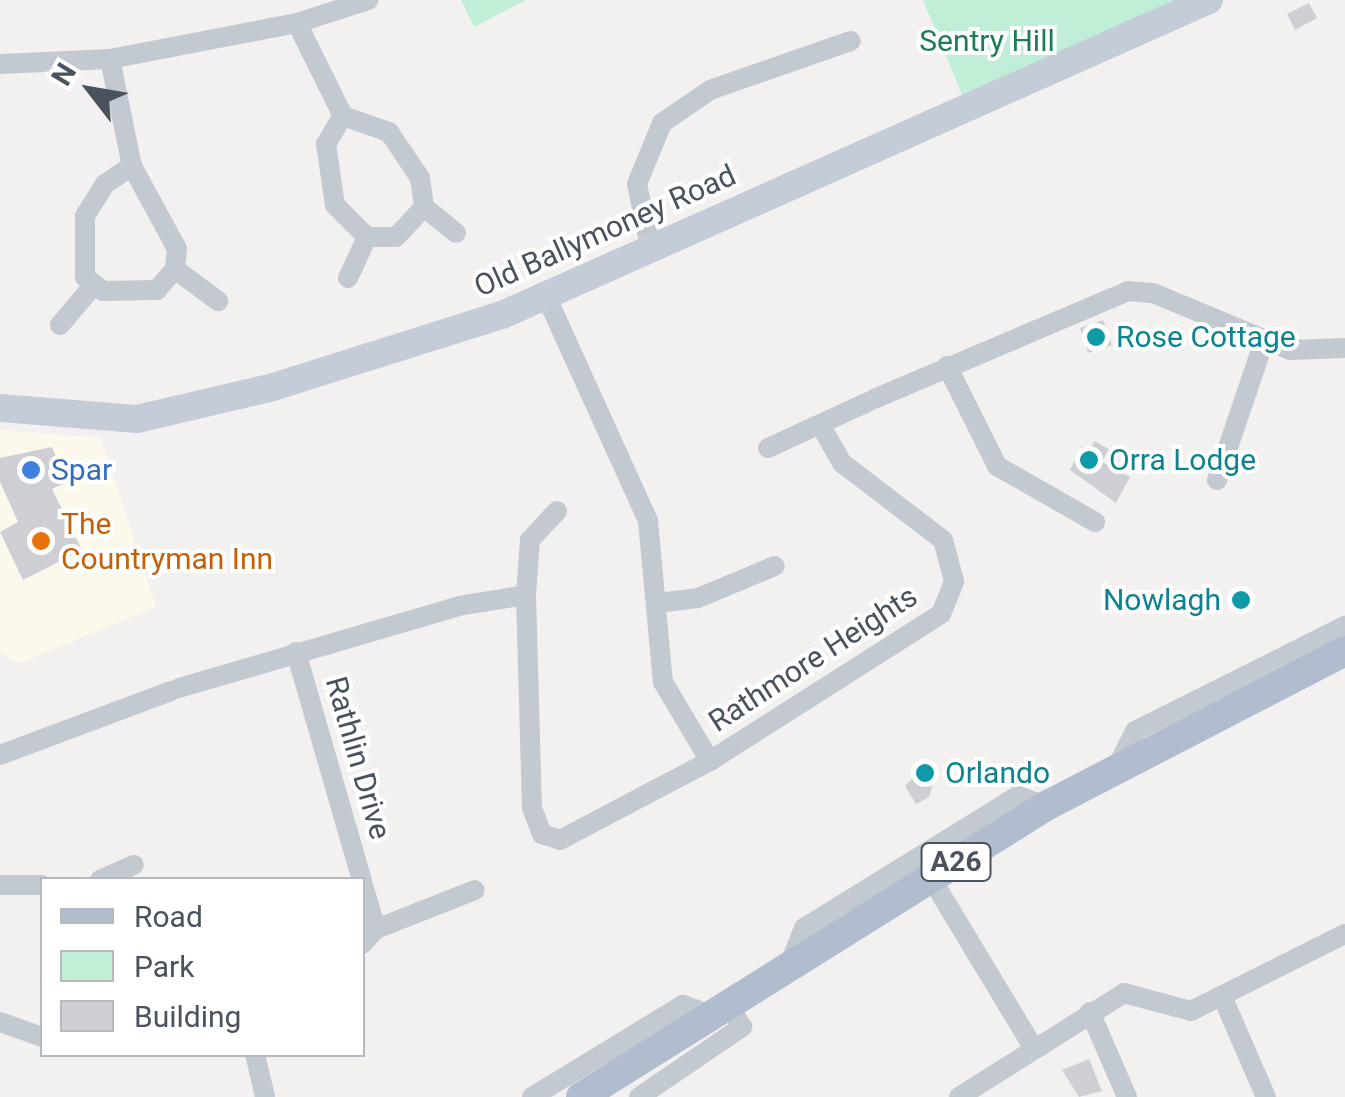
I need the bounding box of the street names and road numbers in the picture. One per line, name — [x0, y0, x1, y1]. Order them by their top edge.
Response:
street label: Old Ballymoney Road — [469, 157, 741, 305]
street label: Rathmore Heights — [702, 578, 924, 740]
street label: Rathlin Drive — [318, 673, 398, 843]
road number: A26 — [918, 839, 994, 885]

